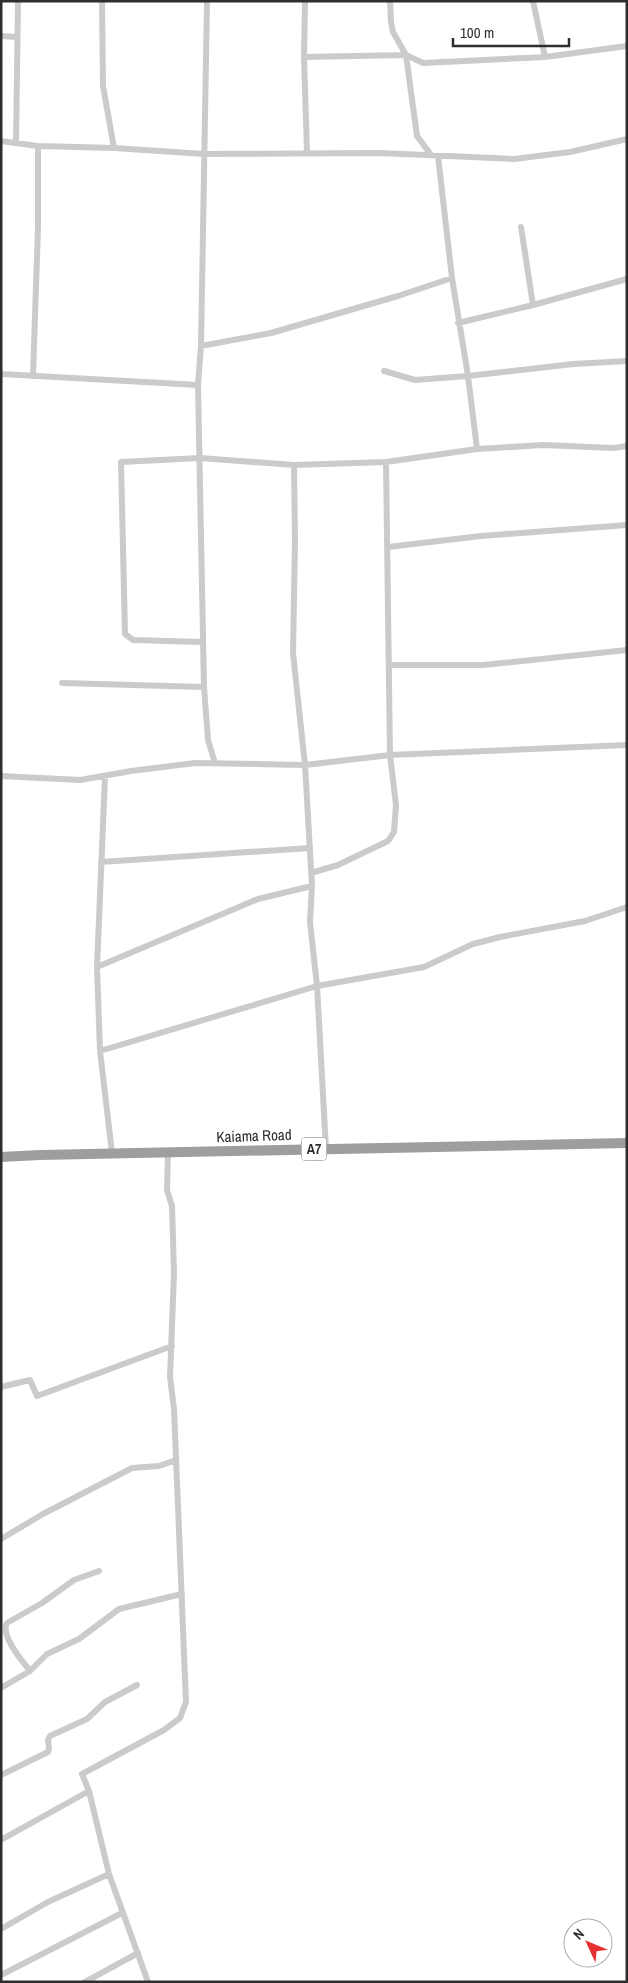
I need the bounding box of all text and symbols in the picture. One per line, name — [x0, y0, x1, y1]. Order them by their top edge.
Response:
scale bar — [453, 15, 569, 47]
text: 100 m — [460, 22, 494, 43]
street label: Kaiama Road — [216, 1124, 292, 1147]
road number: A7 — [302, 1138, 326, 1160]
north arrow — [563, 1918, 613, 1968]
text: N — [569, 1925, 588, 1943]

